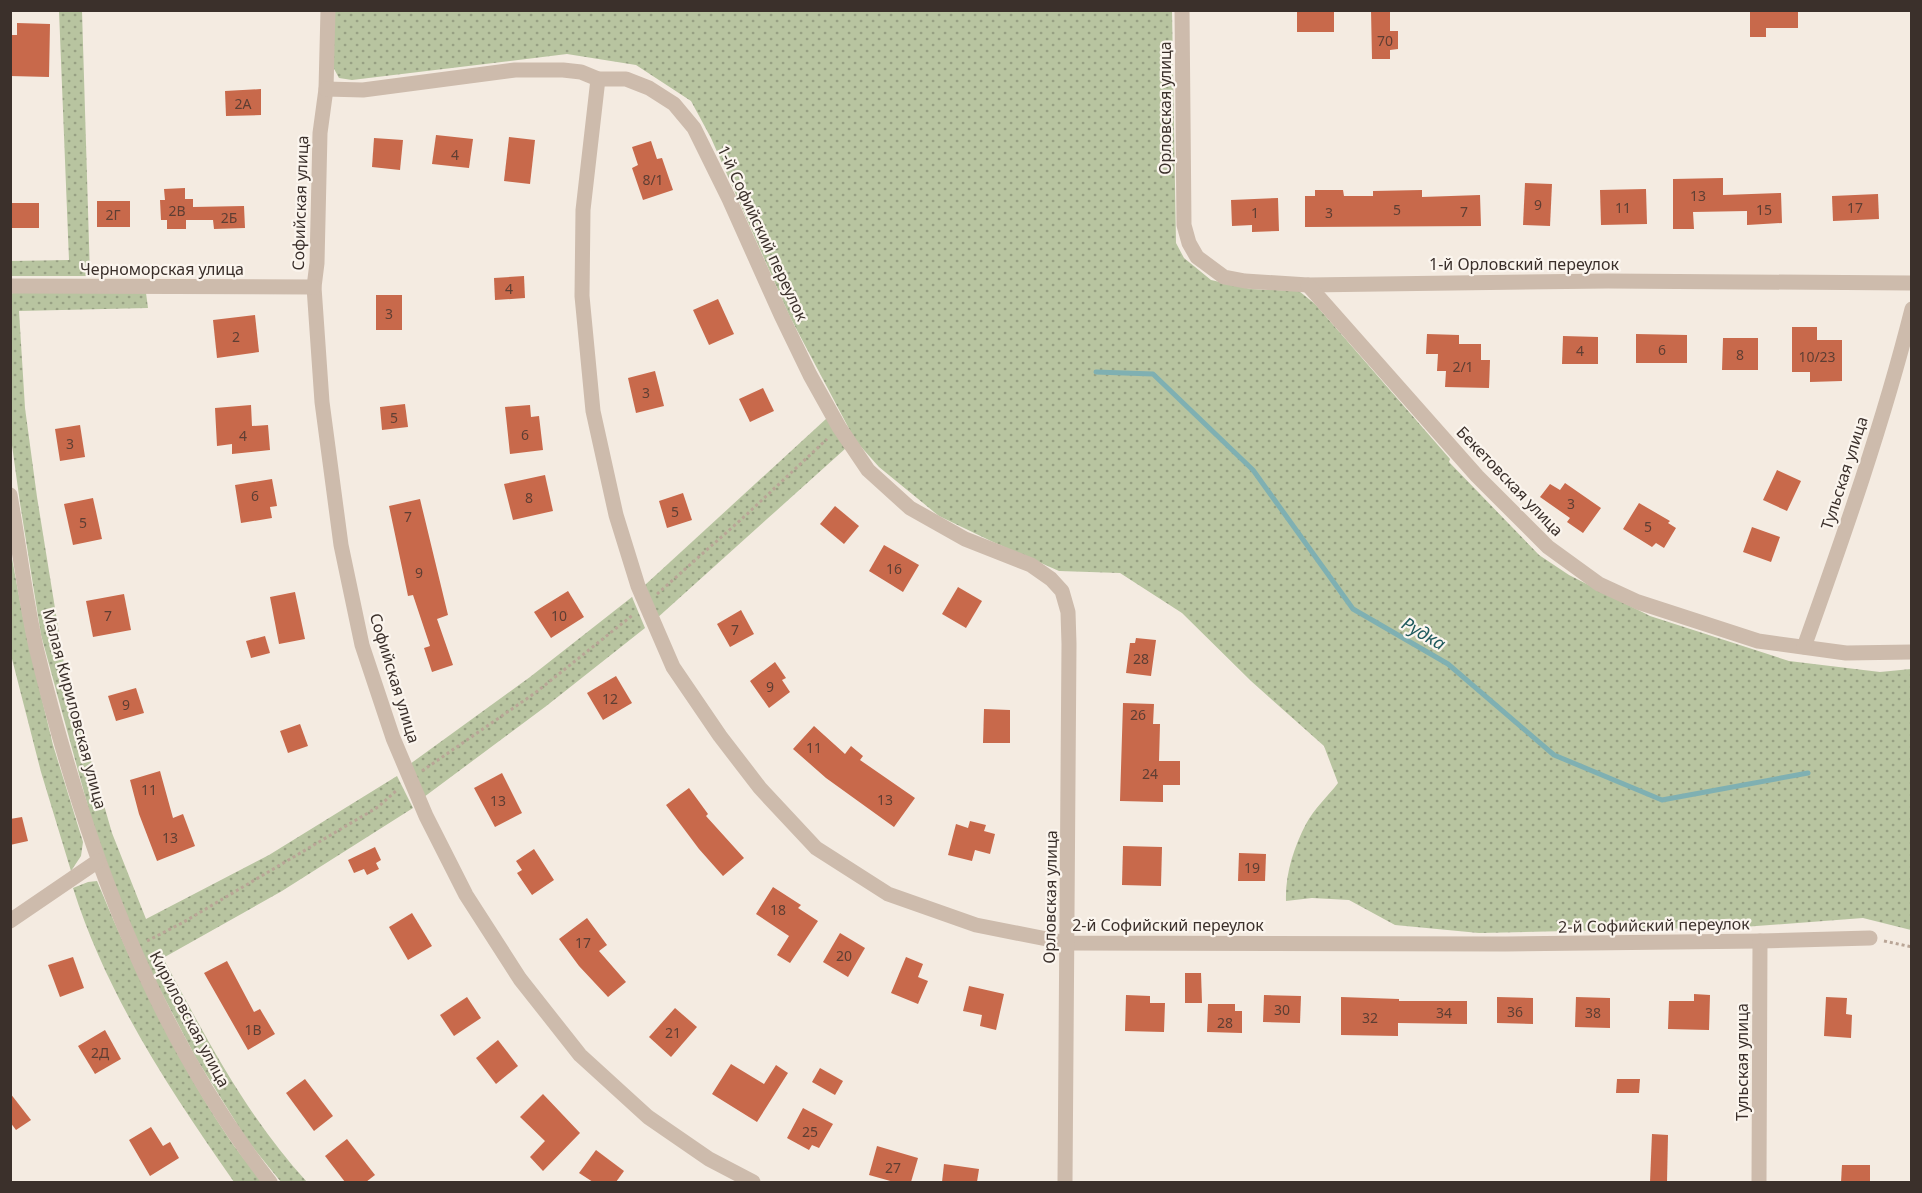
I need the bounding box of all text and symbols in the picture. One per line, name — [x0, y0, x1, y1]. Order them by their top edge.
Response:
house number: 70 — [1377, 31, 1393, 50]
street label: Орловская улица — [1154, 41, 1176, 175]
house number: 2А — [235, 94, 252, 113]
street label: Софийская улица — [287, 135, 313, 271]
street label: 1-й Софийский переулок — [713, 142, 814, 325]
house number: 4 — [451, 145, 459, 164]
house number: 8/1 — [642, 170, 664, 189]
house number: 13 — [1690, 186, 1706, 205]
house number: 9 — [1534, 195, 1542, 214]
house number: 11 — [1615, 198, 1631, 217]
house number: 17 — [1847, 198, 1863, 217]
house number: 5 — [1393, 200, 1401, 219]
house number: 15 — [1756, 200, 1772, 219]
house number: 2В — [168, 201, 186, 220]
house number: 7 — [1460, 202, 1468, 221]
house number: 1 — [1251, 203, 1259, 222]
house number: 3 — [1325, 203, 1333, 222]
house number: 2Г — [105, 205, 121, 224]
house number: 2Б — [221, 208, 237, 227]
street label: 1-й Орловский переулок — [1429, 253, 1619, 275]
street label: Черноморская улица — [80, 258, 244, 280]
house number: 4 — [505, 279, 513, 298]
house number: 3 — [385, 304, 393, 323]
house number: 2 — [232, 327, 240, 346]
house number: 6 — [1658, 340, 1666, 359]
house number: 4 — [1576, 341, 1584, 360]
house number: 8 — [1736, 345, 1744, 364]
house number: 10/23 — [1798, 347, 1836, 366]
house number: 2/1 — [1452, 357, 1474, 376]
house number: 3 — [642, 383, 650, 402]
house number: 5 — [390, 408, 398, 427]
street label: Тульская улица — [1815, 414, 1873, 532]
street label: Бекетовская улица — [1452, 421, 1568, 541]
house number: 6 — [521, 425, 529, 444]
house number: 4 — [239, 426, 247, 445]
house number: 3 — [66, 434, 74, 453]
house number: 6 — [251, 486, 259, 505]
house number: 8 — [525, 488, 533, 507]
house number: 3 — [1567, 494, 1575, 513]
house number: 5 — [671, 502, 679, 521]
house number: 7 — [404, 507, 412, 526]
house number: 5 — [79, 513, 87, 532]
house number: 5 — [1644, 517, 1652, 536]
house number: 16 — [886, 559, 902, 578]
house number: 9 — [415, 563, 423, 582]
house number: 7 — [104, 606, 112, 625]
house number: 10 — [551, 606, 567, 625]
street label: Малая Кириловская улица — [38, 607, 112, 811]
street label: Софийская улица — [365, 610, 425, 746]
water label: Рудка — [1398, 611, 1450, 655]
house number: 7 — [731, 620, 739, 639]
house number: 28 — [1133, 649, 1149, 668]
house number: 9 — [766, 677, 774, 696]
house number: 12 — [602, 689, 618, 708]
house number: 9 — [122, 695, 130, 714]
house number: 26 — [1130, 705, 1146, 724]
house number: 11 — [806, 738, 822, 757]
house number: 24 — [1142, 764, 1158, 783]
house number: 11 — [141, 780, 157, 799]
house number: 13 — [877, 790, 893, 809]
house number: 13 — [490, 791, 506, 810]
house number: 13 — [162, 828, 178, 847]
street label: Орловская улица — [1038, 830, 1062, 964]
house number: 19 — [1244, 858, 1260, 877]
house number: 18 — [770, 900, 786, 919]
street label: 2-й Софийский переулок — [1558, 912, 1750, 938]
street label: 2-й Софийский переулок — [1072, 914, 1264, 936]
house number: 17 — [575, 933, 591, 952]
house number: 20 — [836, 946, 852, 965]
street label: Кириловская улица — [145, 947, 235, 1091]
house number: 30 — [1274, 1000, 1290, 1019]
house number: 36 — [1507, 1002, 1523, 1021]
house number: 34 — [1436, 1003, 1452, 1022]
house number: 38 — [1585, 1003, 1601, 1022]
street label: Тульская улица — [1731, 1003, 1753, 1121]
house number: 32 — [1362, 1008, 1378, 1027]
house number: 28 — [1217, 1013, 1233, 1032]
house number: 1В — [244, 1020, 262, 1039]
house number: 21 — [665, 1023, 681, 1042]
house number: 2Д — [91, 1043, 110, 1062]
house number: 25 — [802, 1122, 818, 1141]
house number: 27 — [885, 1158, 901, 1177]

